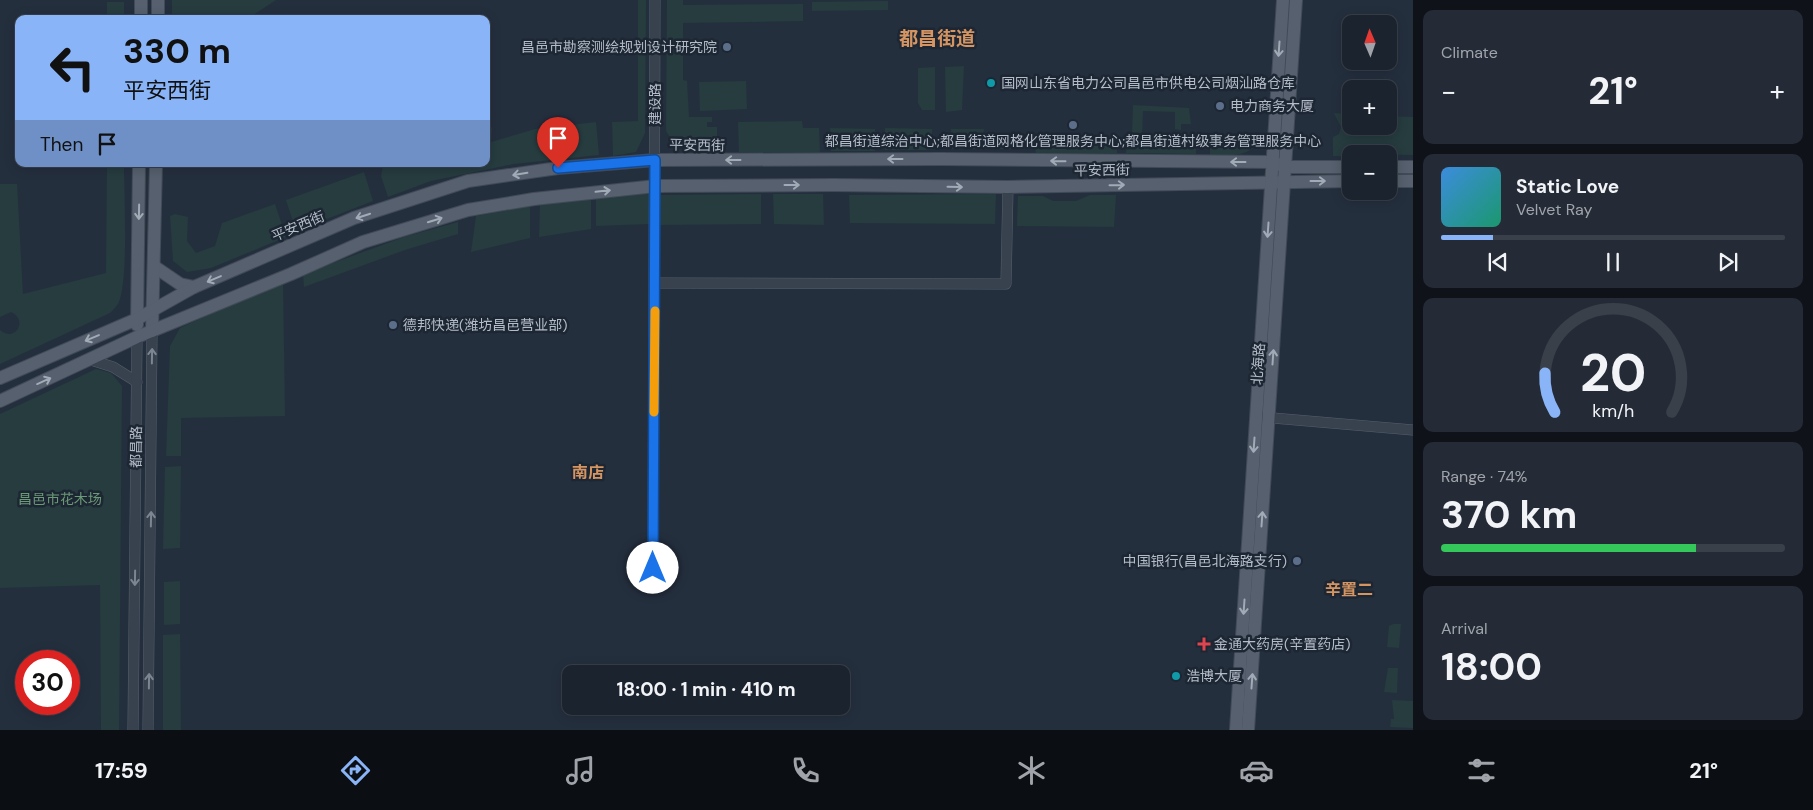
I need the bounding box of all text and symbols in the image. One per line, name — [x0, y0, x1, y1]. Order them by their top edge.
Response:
north arrow — [1342, 15, 1398, 70]
map controls — [1342, 15, 1397, 200]
district label: 都昌街道 — [899, 26, 975, 51]
text: 330 m — [123, 28, 231, 74]
icon: left — [40, 35, 105, 100]
place label: 昌邑市勘察测绘规划设计研究院 — [521, 38, 717, 56]
one-way arrow — [1275, 40, 1284, 56]
marker: 昌邑市勘察测绘规划设计研究院 — [721, 41, 733, 53]
text: Climate — [1441, 42, 1498, 63]
text: 21° — [1588, 66, 1638, 116]
text: − — [1441, 73, 1456, 110]
text: + — [1770, 73, 1785, 110]
place label: 国网山东省电力公司昌邑市供电公司烟汕路仓库 — [1001, 74, 1295, 92]
text: 平安西街 — [123, 76, 211, 105]
marker: 国网山东省电力公司昌邑市供电公司烟汕路仓库 — [985, 77, 997, 89]
button: + — [1342, 80, 1397, 135]
street label: 建设路 — [646, 83, 664, 125]
place label: 电力商务大厦 — [1230, 97, 1314, 115]
marker: 电力商务大厦 — [1214, 100, 1226, 112]
pin — [537, 117, 579, 168]
marker: 都昌街道综治中心;都昌街道网格化管理服务中心;都昌街道村级事务管理服务中心 — [1067, 119, 1079, 131]
icon: arrive — [544, 124, 572, 152]
icon: arrive — [93, 130, 121, 158]
text: Then — [40, 132, 83, 157]
place label: 都昌街道综治中心;都昌街道网格化管理服务中心;都昌街道村级事务管理服务中心 — [825, 132, 1321, 150]
street label: 平安西街 — [669, 136, 725, 154]
button: − — [1342, 145, 1397, 200]
one-way arrow — [887, 154, 904, 164]
one-way arrow — [725, 155, 741, 165]
one-way arrow — [1050, 156, 1066, 166]
one-way arrow — [1230, 157, 1246, 167]
street label: 平安西街 — [1074, 161, 1130, 179]
one-way arrow — [512, 169, 528, 179]
text: Static Love — [1516, 174, 1619, 199]
one-way arrow — [1310, 176, 1326, 186]
one-way arrow — [784, 180, 800, 190]
one-way arrow — [1108, 180, 1125, 190]
one-way arrow — [946, 182, 962, 191]
one-way arrow — [594, 186, 610, 196]
text: Velvet Ray — [1516, 199, 1592, 220]
one-way arrow — [134, 204, 143, 220]
street label: 平安西街 — [269, 207, 327, 245]
one-way arrow — [355, 211, 371, 221]
one-way arrow — [427, 214, 443, 224]
one-way arrow — [1263, 222, 1272, 238]
icon: previous — [1484, 248, 1512, 276]
icon: pause — [1599, 248, 1627, 276]
icon: next — [1714, 248, 1742, 276]
one-way arrow — [206, 275, 221, 284]
place label: 德邦快递(潍坊昌邑营业部) — [403, 316, 567, 334]
marker: 德邦快递(潍坊昌邑营业部) — [387, 319, 399, 331]
one-way arrow — [85, 333, 100, 343]
text: 20 — [1580, 339, 1646, 407]
street label: 北海路 — [1248, 342, 1268, 386]
one-way arrow — [147, 349, 157, 365]
one-way arrow — [1268, 349, 1278, 365]
one-way arrow — [36, 376, 51, 385]
text: km/h — [1592, 399, 1634, 423]
street label: 都昌路 — [127, 426, 145, 468]
one-way arrow — [1249, 436, 1259, 452]
district label: 南店 — [572, 462, 604, 483]
text: Range · 74% — [1441, 466, 1527, 487]
park label: 昌邑市花木场 — [18, 490, 102, 508]
text: 370 km — [1441, 490, 1577, 540]
one-way arrow — [146, 511, 155, 527]
one-way arrow — [1258, 511, 1267, 527]
position arrow — [626, 541, 678, 593]
place label: 中国银行(昌邑北海路支行) — [1123, 552, 1287, 570]
marker: 中国银行(昌邑北海路支行) — [1291, 555, 1303, 567]
one-way arrow — [130, 570, 140, 586]
district label: 辛置二 — [1325, 579, 1373, 600]
one-way arrow — [1239, 598, 1248, 614]
text: Arrival — [1441, 618, 1488, 639]
place label: 金通大药房(辛置药店) — [1214, 635, 1350, 653]
marker: 金通大药房(辛置药店) — [1198, 638, 1210, 650]
text: 18:00 — [1441, 642, 1542, 692]
speed limit sign: 30 — [15, 650, 80, 715]
place label: 浩博大厦 — [1186, 667, 1242, 685]
marker: 浩博大厦 — [1170, 670, 1182, 682]
one-way arrow — [144, 674, 154, 690]
one-way arrow — [1247, 674, 1256, 690]
text: 18:00 · 1 min · 410 m — [616, 677, 796, 702]
icon: directions — [338, 753, 373, 788]
icon: music — [563, 753, 598, 788]
icon: phone — [788, 753, 823, 788]
icon: climate — [1014, 753, 1049, 788]
icon: car — [1239, 753, 1274, 788]
icon: filters — [1464, 753, 1499, 788]
text: 17:59 — [95, 756, 148, 785]
text: 21° — [1689, 756, 1718, 785]

